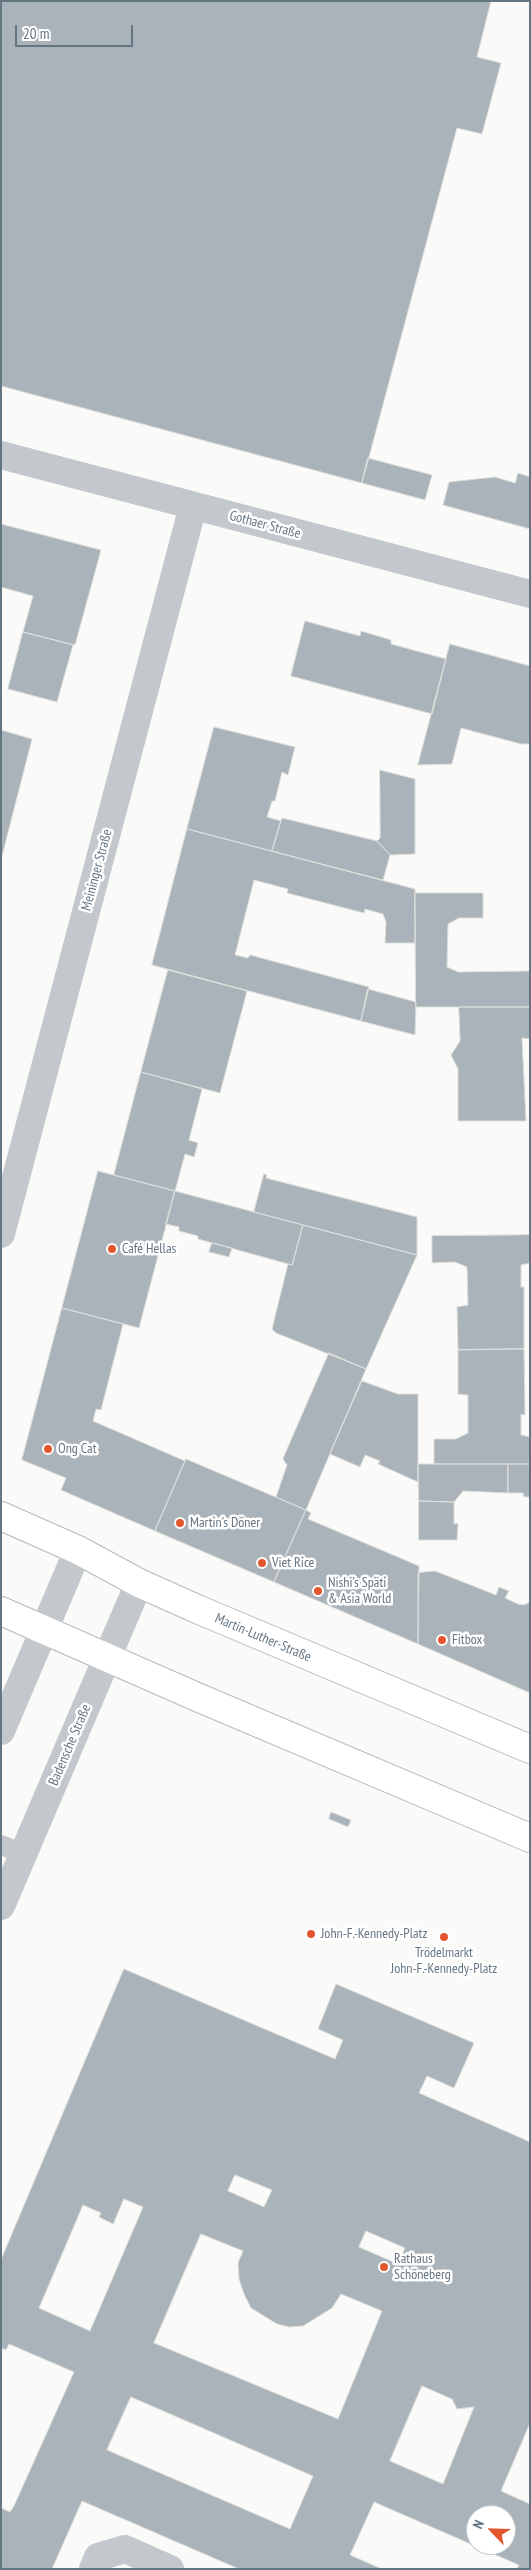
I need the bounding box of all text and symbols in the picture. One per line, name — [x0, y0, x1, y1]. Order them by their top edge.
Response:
scale bar — [18, 15, 135, 47]
text: 20 m — [23, 24, 49, 43]
street label: Gothaer Straße — [228, 507, 302, 543]
street label: Meininger Straße — [78, 827, 116, 913]
place label: Café Hellas — [122, 1241, 176, 1257]
marker: Café Hellas — [106, 1243, 118, 1255]
place label: Ong Cat — [58, 1441, 97, 1457]
marker: Ong Cat — [42, 1443, 54, 1455]
place label: Martin’s Döner — [190, 1515, 260, 1531]
marker: Martin’s Döner — [174, 1517, 186, 1529]
place label: Viet Rice — [272, 1555, 314, 1571]
marker: Viet Rice — [256, 1557, 268, 1569]
place label: Nishi’s Späti & Asia World — [328, 1575, 391, 1608]
marker: Nishi’s Späti & Asia World — [312, 1585, 324, 1597]
street label: Martin-Luther-Straße — [212, 1610, 314, 1666]
place label: Fitbox — [452, 1632, 482, 1648]
marker: Fitbox — [436, 1634, 448, 1646]
street label: Badensche Straße — [45, 1702, 95, 1788]
place label: John-F.-Kennedy-Platz — [321, 1926, 427, 1942]
marker: John-F.-Kennedy-Platz — [305, 1928, 317, 1940]
marker: Trödelmarkt John-F.-Kennedy-Platz — [438, 1931, 450, 1943]
place label: Trödelmarkt John-F.-Kennedy-Platz — [391, 1945, 497, 1978]
place label: Rathaus Schöneberg — [394, 2251, 451, 2284]
marker: Rathaus Schöneberg — [378, 2261, 390, 2273]
north arrow — [466, 2505, 516, 2555]
text: N — [468, 2517, 488, 2531]

